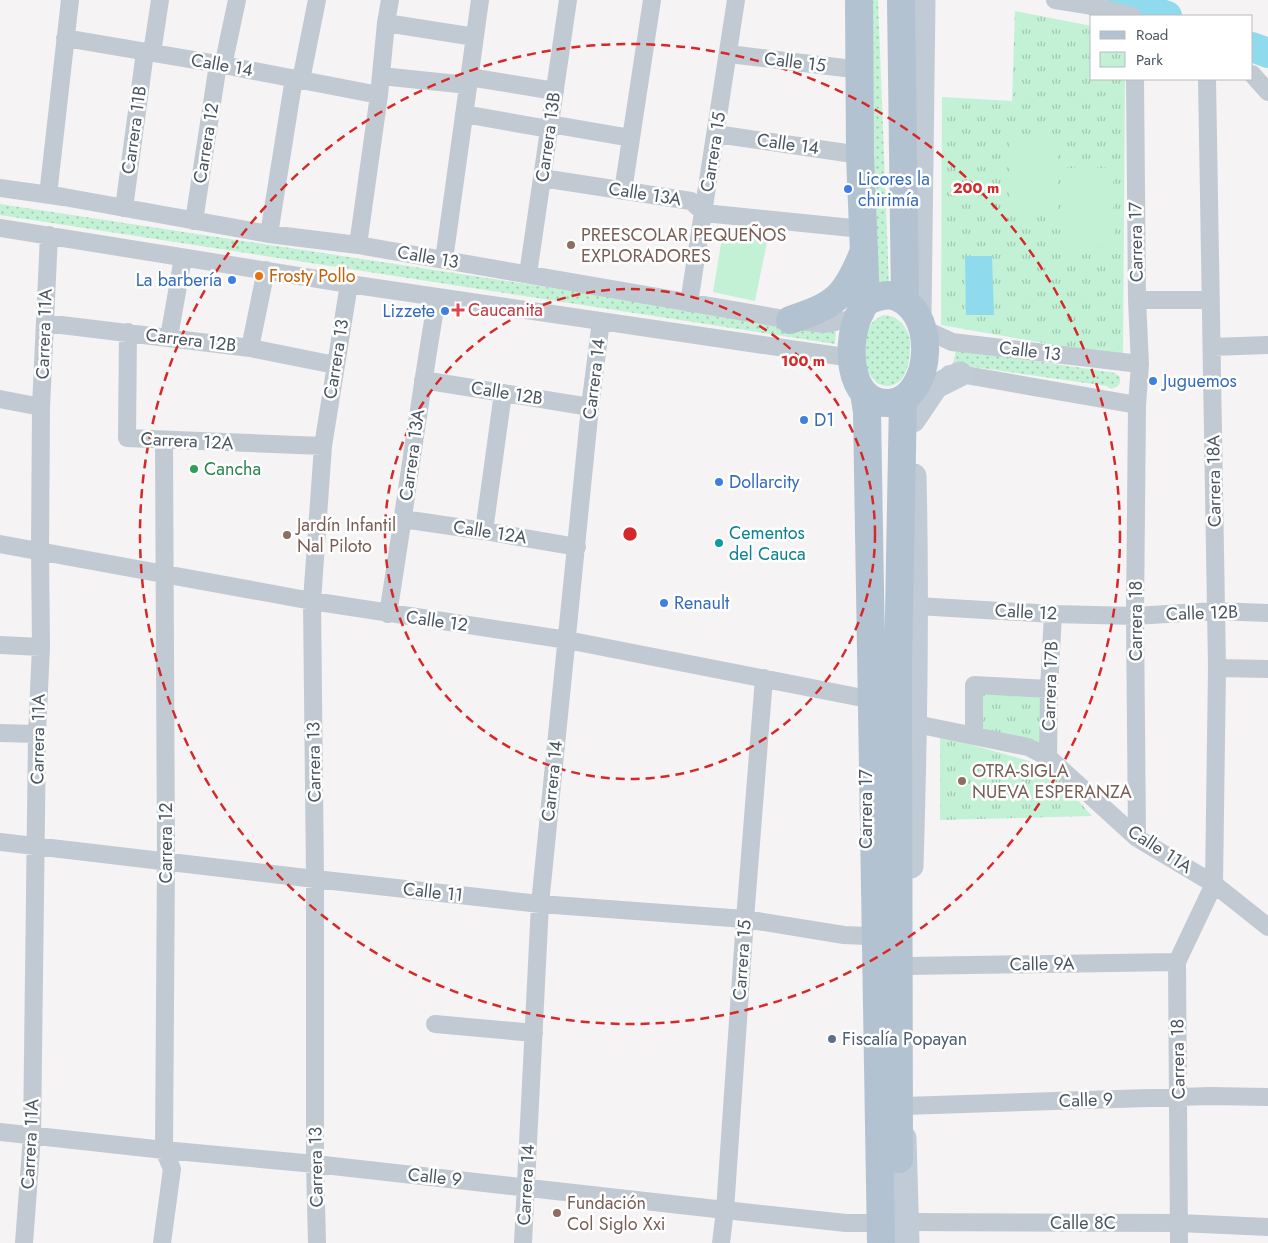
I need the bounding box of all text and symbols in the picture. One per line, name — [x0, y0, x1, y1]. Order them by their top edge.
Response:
legend — [1090, 15, 1253, 80]
text: Road — [1136, 24, 1168, 46]
street label: Calle 15 — [763, 45, 827, 79]
street label: Calle 14 — [189, 47, 255, 83]
text: Park — [1136, 49, 1163, 71]
street label: Carrera 11B — [115, 84, 153, 176]
street label: Carrera 13B — [529, 90, 567, 184]
street label: Carrera 12 — [187, 101, 225, 185]
street label: Carrera 15 — [694, 110, 732, 194]
street label: Calle 14 — [755, 127, 821, 161]
place label: Licores la chirimía — [858, 166, 930, 213]
street label: Calle 13A — [607, 175, 683, 213]
text: 200 m — [953, 177, 999, 199]
marker: Licores la chirimía — [842, 183, 854, 195]
street label: Carrera 17 — [1122, 201, 1150, 282]
place label: PREESCOLAR PEQUEÑOS EXPLORADORES — [581, 222, 786, 269]
street label: Calle 13 — [395, 239, 461, 275]
marker: PREESCOLAR PEQUEÑOS EXPLORADORES — [565, 239, 577, 251]
place label: Frosty Pollo — [269, 263, 356, 289]
place label: La barbería — [136, 267, 222, 293]
marker: Frosty Pollo — [253, 270, 265, 282]
marker: La barbería — [226, 274, 238, 286]
street label: Carrera 11A — [29, 288, 59, 380]
place label: Caucanita — [468, 297, 543, 323]
place label: Lizzete — [383, 298, 435, 324]
marker: Caucanita — [452, 304, 464, 316]
marker: Lizzete — [439, 305, 451, 317]
street label: Carrera 13 — [317, 317, 355, 401]
street label: Carrera 12B — [144, 322, 238, 358]
street label: Calle 13 — [998, 334, 1062, 368]
street label: Carrera 14 — [576, 337, 612, 421]
text: 100 m — [781, 350, 825, 372]
place label: Juguemos — [1161, 368, 1237, 394]
street label: Calle 12B — [469, 375, 545, 411]
marker: Juguemos — [1147, 375, 1159, 387]
street label: Carrera 13A — [393, 407, 431, 502]
place label: D1 — [814, 407, 834, 433]
marker: D1 — [798, 414, 810, 426]
street label: Carrera 12A — [140, 426, 234, 456]
street label: Carrera 18A — [1200, 435, 1228, 527]
place label: Cancha — [204, 456, 261, 482]
marker: Cancha — [188, 463, 200, 475]
place label: Dollarcity — [729, 469, 800, 495]
marker: Dollarcity — [713, 476, 725, 488]
place label: Jardín Infantil Nal Piloto — [295, 512, 396, 559]
street label: Calle 12A — [451, 513, 529, 551]
place label: Cementos del Cauca — [729, 520, 806, 567]
centre of rings — [621, 525, 639, 543]
marker: Jardín Infantil Nal Piloto — [281, 529, 293, 541]
marker: Cementos del Cauca — [713, 537, 725, 549]
street label: Carrera 18 — [1123, 581, 1149, 661]
place label: Renault — [674, 590, 730, 616]
marker: Renault — [658, 597, 670, 609]
street label: Calle 12 — [994, 597, 1058, 627]
street label: Calle 12B — [1165, 599, 1239, 627]
street label: Calle 12 — [404, 604, 470, 638]
street label: Carrera 17B — [1035, 640, 1065, 732]
street label: Carrera 11A — [24, 693, 52, 785]
street label: Carrera 13 — [300, 721, 328, 802]
street label: Carrera 14 — [535, 739, 569, 823]
place label: OTRA-SIGLA NUEVA ESPERANZA — [972, 758, 1132, 805]
street label: Carrera 17 — [853, 768, 879, 849]
marker: OTRA-SIGLA NUEVA ESPERANZA — [956, 775, 968, 787]
street label: Carrera 12 — [153, 803, 179, 883]
street label: Calle 11A — [1123, 818, 1197, 880]
street label: Calle 11 — [402, 876, 464, 908]
street label: Carrera 15 — [726, 919, 758, 1001]
street label: Calle 9A — [1009, 950, 1075, 978]
street label: Carrera 18 — [1164, 1019, 1192, 1099]
place label: Fiscalía Popayan — [842, 1026, 967, 1052]
marker: Fiscalía Popayan — [826, 1033, 838, 1045]
street label: Calle 9 — [1058, 1086, 1114, 1114]
street label: Carrera 11A — [15, 1098, 45, 1190]
street label: Carrera 13 — [302, 1126, 330, 1207]
street label: Carrera 14 — [511, 1144, 541, 1226]
street label: Calle 9 — [407, 1161, 463, 1193]
place label: Fundación Col Siglo Xxi — [567, 1190, 665, 1237]
marker: Fundación Col Siglo Xxi — [551, 1207, 563, 1219]
street label: Calle 8C — [1050, 1210, 1116, 1236]

